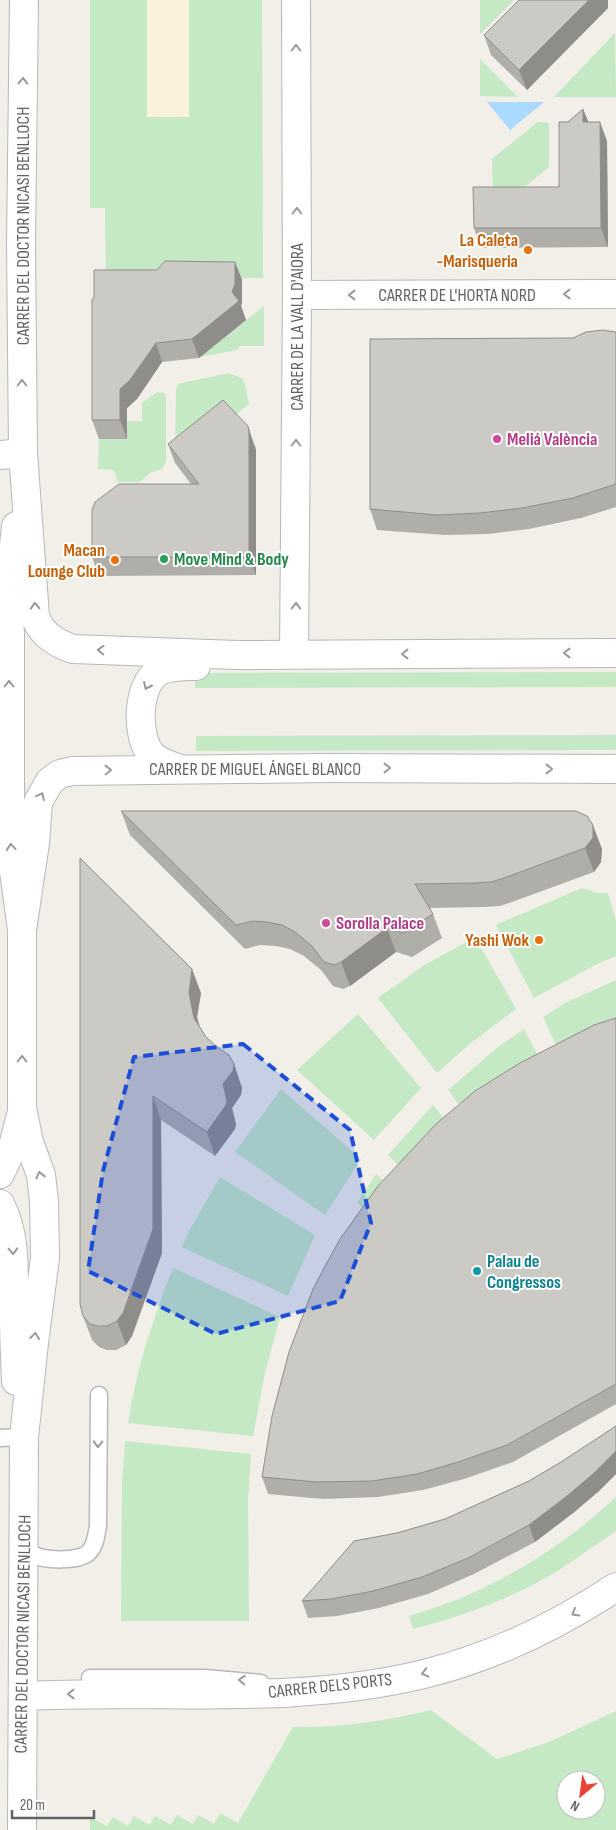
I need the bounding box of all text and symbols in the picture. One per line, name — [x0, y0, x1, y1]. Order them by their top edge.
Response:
one-way arrow — [291, 44, 301, 52]
one-way arrow — [18, 76, 28, 84]
street label: CARRER DEL DOCTOR NICASI BENLLOCH — [13, 107, 34, 345]
one-way arrow — [292, 206, 302, 214]
place label: La Caleta -Marisqueria — [436, 230, 518, 272]
street label: CARRER DE LA VALL D'AIORA — [287, 243, 308, 411]
marker: La Caleta -Marisqueria — [522, 244, 534, 256]
street label: CARRER DE L'HORTA NORD — [378, 285, 536, 306]
one-way arrow — [563, 289, 571, 299]
one-way arrow — [348, 290, 356, 300]
one-way arrow — [17, 379, 27, 386]
place label: Meliá València — [507, 429, 597, 450]
marker: Meliá València — [491, 433, 503, 445]
one-way arrow — [291, 439, 301, 446]
place label: Macan Lounge Club — [28, 540, 105, 582]
place label: Move Mind & Body — [174, 549, 289, 570]
marker: Move Mind & Body — [158, 553, 170, 565]
marker: Macan Lounge Club — [109, 554, 121, 566]
one-way arrow — [290, 601, 301, 609]
one-way arrow — [29, 602, 40, 610]
one-way arrow — [97, 644, 105, 655]
one-way arrow — [563, 648, 571, 658]
one-way arrow — [401, 649, 408, 659]
one-way arrow — [4, 680, 14, 688]
one-way arrow — [142, 681, 153, 690]
street label: CARRER DE MIGUEL ÁNGEL BLANCO — [149, 759, 361, 780]
one-way arrow — [384, 763, 391, 773]
one-way arrow — [546, 764, 554, 774]
one-way arrow — [104, 765, 112, 775]
one-way arrow — [35, 792, 45, 801]
one-way arrow — [6, 842, 17, 850]
place label: Sorolla Palace — [336, 913, 424, 934]
marker: Sorolla Palace — [320, 917, 332, 929]
place label: Yashi Wok — [465, 930, 529, 951]
marker: Yashi Wok — [533, 934, 545, 946]
one-way arrow — [17, 1055, 27, 1063]
one-way arrow — [35, 1171, 46, 1179]
one-way arrow — [8, 1247, 18, 1255]
place label: Palau de Congressos — [487, 1251, 561, 1293]
marker: Palau de Congressos — [471, 1265, 483, 1277]
one-way arrow — [29, 1332, 40, 1340]
one-way arrow — [93, 1440, 103, 1448]
street label: CARRER DEL DOCTOR NICASI BENLLOCH — [10, 1514, 36, 1754]
one-way arrow — [571, 1607, 580, 1617]
one-way arrow — [420, 1667, 429, 1678]
street label: CARRER DELS PORTS — [267, 1669, 393, 1703]
one-way arrow — [238, 1675, 246, 1686]
one-way arrow — [67, 1689, 74, 1699]
north arrow — [556, 1770, 606, 1820]
scale bar — [12, 1788, 95, 1820]
text: 20 m — [20, 1796, 45, 1815]
text: N — [568, 1797, 582, 1815]

